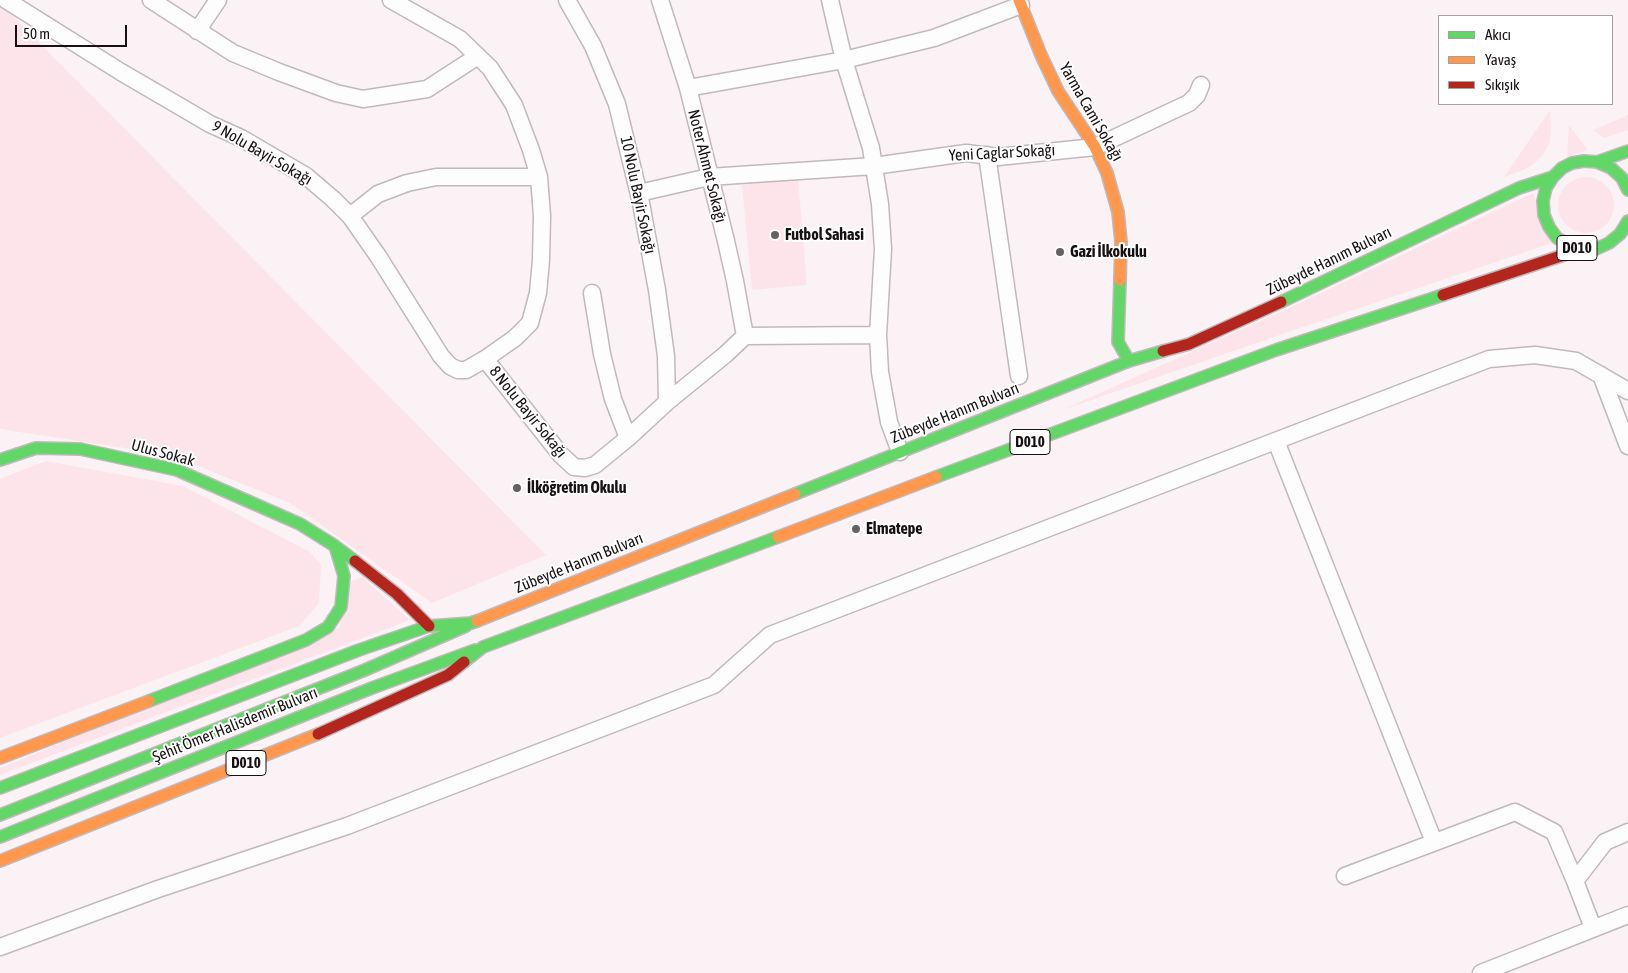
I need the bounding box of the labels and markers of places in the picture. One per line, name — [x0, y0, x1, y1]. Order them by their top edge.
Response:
place label: Futbol Sahasi — [785, 225, 864, 245]
marker: Futbol Sahasi — [769, 229, 781, 241]
place label: Gazi İlkokulu — [1070, 242, 1147, 262]
marker: Gazi İlkokulu — [1054, 246, 1066, 258]
place label: İlköğretim Okulu — [527, 478, 627, 498]
marker: İlköğretim Okulu — [511, 482, 523, 494]
place label: Elmatepe — [866, 519, 923, 539]
marker: Elmatepe — [850, 523, 862, 535]

